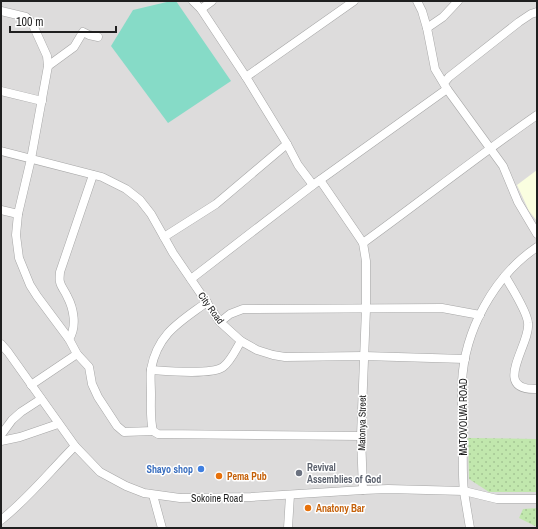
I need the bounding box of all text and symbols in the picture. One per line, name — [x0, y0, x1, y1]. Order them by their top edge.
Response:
scale bar — [10, 8, 116, 34]
text: 100 m — [16, 14, 43, 30]
street label: City Road — [195, 289, 227, 327]
street label: MATOVOLWA ROAD — [457, 378, 470, 456]
street label: Matonya Street — [355, 394, 369, 451]
place label: Revival Assemblies of God — [307, 461, 381, 486]
place label: Shayo shop — [147, 463, 193, 476]
marker: Shayo shop — [196, 464, 206, 474]
marker: Revival Assemblies of God — [294, 468, 304, 478]
place label: Pema Pub — [227, 470, 267, 483]
marker: Pema Pub — [214, 471, 224, 481]
street label: Sokoine Road — [191, 492, 243, 505]
place label: Anatony Bar — [316, 502, 366, 515]
marker: Anatony Bar — [303, 503, 313, 513]

